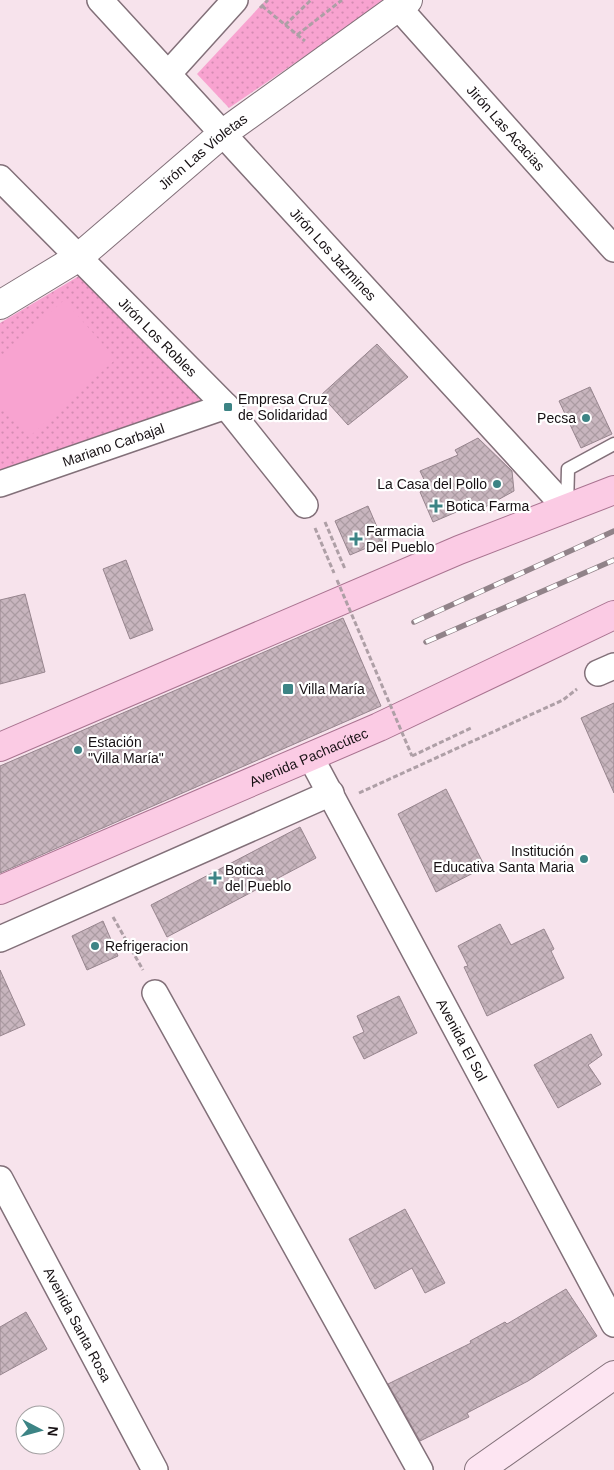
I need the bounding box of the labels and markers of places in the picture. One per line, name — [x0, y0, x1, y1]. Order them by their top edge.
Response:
place label: Empresa Cruz de Solidaridad — [238, 391, 328, 423]
marker: Empresa Cruz de Solidaridad — [222, 401, 234, 413]
place label: Pecsa — [537, 410, 576, 426]
marker: Pecsa — [580, 412, 592, 424]
place label: La Casa del Pollo — [377, 476, 487, 492]
marker: La Casa del Pollo — [491, 478, 503, 490]
place label: Botica Farma — [446, 498, 529, 514]
marker: Botica Farma — [430, 500, 442, 512]
place label: Farmacia Del Pueblo — [366, 523, 435, 555]
marker: Farmacia Del Pueblo — [350, 533, 362, 545]
place label: Villa María — [299, 681, 365, 697]
marker: Villa María — [281, 682, 295, 696]
place label: Estación "Villa María" — [88, 734, 164, 766]
marker: Estación "Villa María" — [72, 744, 84, 756]
place label: Institución Educativa Santa Maria — [433, 843, 574, 875]
marker: Institución Educativa Santa Maria — [578, 853, 590, 865]
place label: Botica del Pueblo — [225, 862, 291, 894]
marker: Botica del Pueblo — [209, 872, 221, 884]
place label: Refrigeracion — [105, 938, 188, 954]
marker: Refrigeracion — [89, 940, 101, 952]

